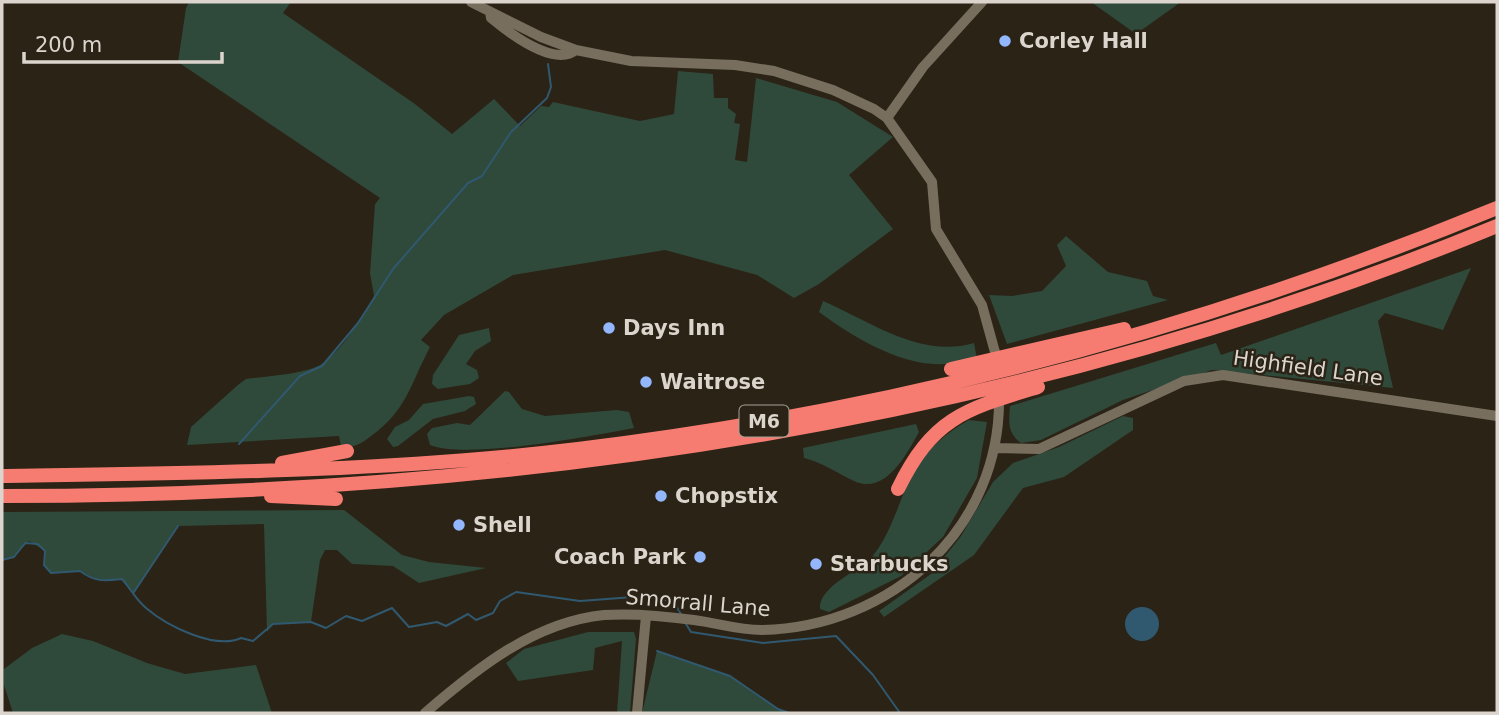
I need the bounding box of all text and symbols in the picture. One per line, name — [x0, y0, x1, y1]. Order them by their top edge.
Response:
scale bar — [24, 21, 222, 65]
place label: Corley Hall — [1019, 29, 1148, 53]
text: 200 m — [35, 33, 102, 57]
marker: Corley Hall — [997, 33, 1013, 49]
place label: Days Inn — [623, 316, 725, 340]
marker: Days Inn — [601, 320, 617, 336]
street label: Highfield Lane — [1232, 346, 1384, 390]
place label: Waitrose — [660, 370, 765, 394]
marker: Waitrose — [638, 374, 654, 390]
road number: M6 — [740, 406, 788, 436]
place label: Chopstix — [675, 484, 779, 508]
marker: Chopstix — [653, 488, 669, 504]
place label: Shell — [473, 513, 532, 537]
marker: Shell — [451, 517, 467, 533]
place label: Coach Park — [554, 545, 687, 569]
marker: Coach Park — [692, 549, 708, 565]
place label: Starbucks — [830, 552, 949, 576]
marker: Starbucks — [808, 556, 824, 572]
street label: Smorrall Lane — [624, 585, 772, 621]

